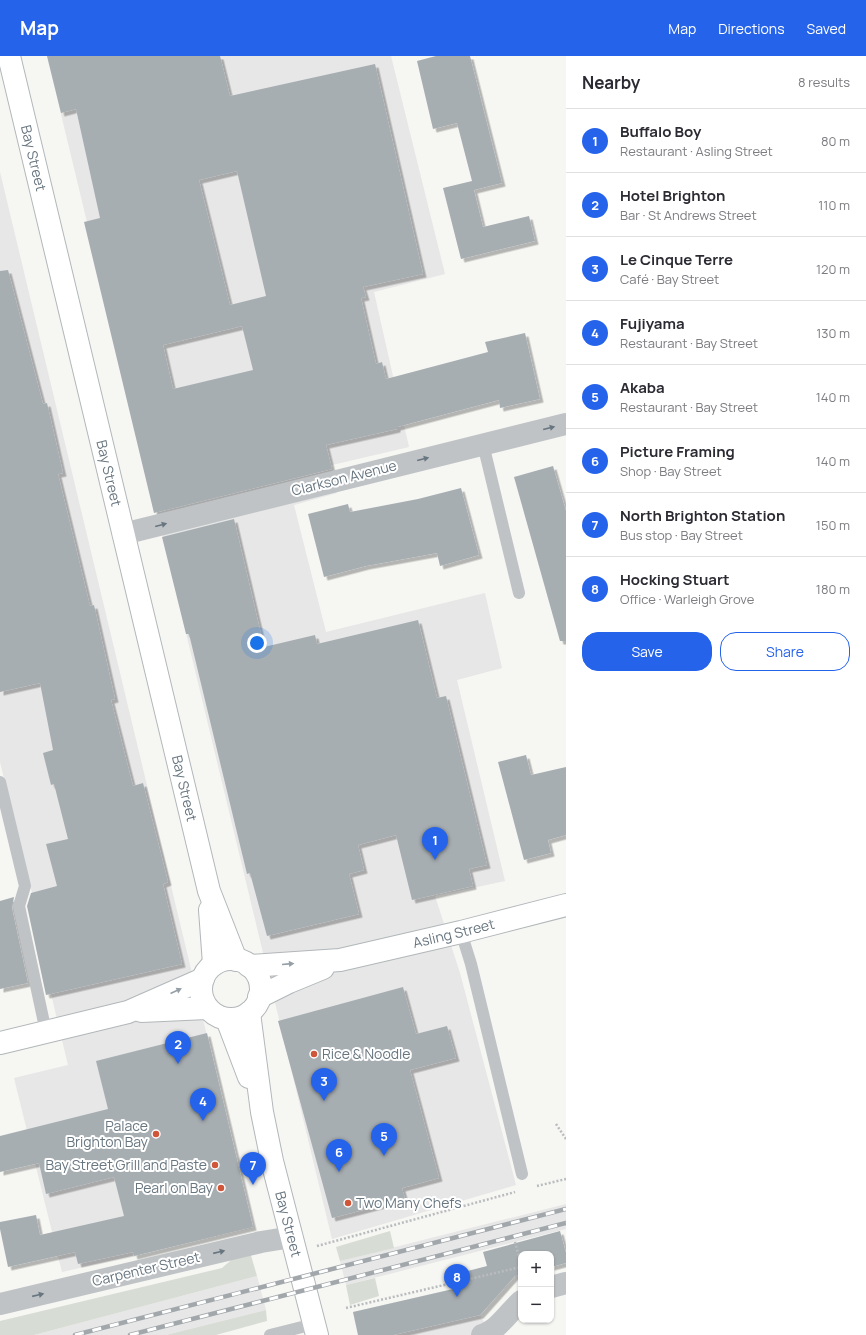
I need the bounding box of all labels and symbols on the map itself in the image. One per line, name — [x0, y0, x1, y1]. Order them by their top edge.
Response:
street label: Bay Street — [17, 123, 51, 193]
one-way arrow — [543, 424, 555, 430]
street label: Bay Street — [92, 438, 127, 508]
street label: Clarkson Avenue — [289, 455, 398, 500]
one-way arrow — [417, 455, 429, 461]
one-way arrow — [155, 522, 167, 528]
your location — [247, 633, 267, 653]
street label: Bay Street — [168, 753, 202, 823]
pin: 1 — [422, 827, 448, 860]
street label: Asling Street — [411, 914, 497, 952]
one-way arrow — [282, 961, 294, 968]
one-way arrow — [170, 987, 182, 994]
pin: 2 — [165, 1031, 191, 1064]
place label: Rice & Noodle — [322, 1044, 410, 1063]
marker: Rice & Noodle — [309, 1049, 319, 1059]
pin: 3 — [311, 1068, 337, 1101]
pin: 4 — [190, 1088, 216, 1121]
place label: Palace Brighton Bay — [66, 1116, 149, 1151]
pin: 5 — [371, 1123, 397, 1156]
marker: Palace Brighton Bay — [151, 1129, 161, 1139]
pin: 6 — [326, 1139, 352, 1172]
pin: 7 — [240, 1152, 266, 1185]
place label: Bay Street Grill and Paste — [46, 1155, 207, 1174]
marker: Bay Street Grill and Paste — [210, 1160, 220, 1170]
place label: Pearl on Bay — [135, 1178, 214, 1197]
marker: Pearl on Bay — [216, 1183, 226, 1193]
street label: Bay Street — [271, 1189, 307, 1259]
place label: Two Many Chefs — [356, 1193, 462, 1212]
marker: Two Many Chefs — [343, 1198, 353, 1208]
street label: Carpenter Street — [90, 1247, 202, 1290]
one-way arrow — [213, 1248, 225, 1254]
pin: 8 — [444, 1264, 470, 1297]
one-way arrow — [32, 1291, 44, 1297]

